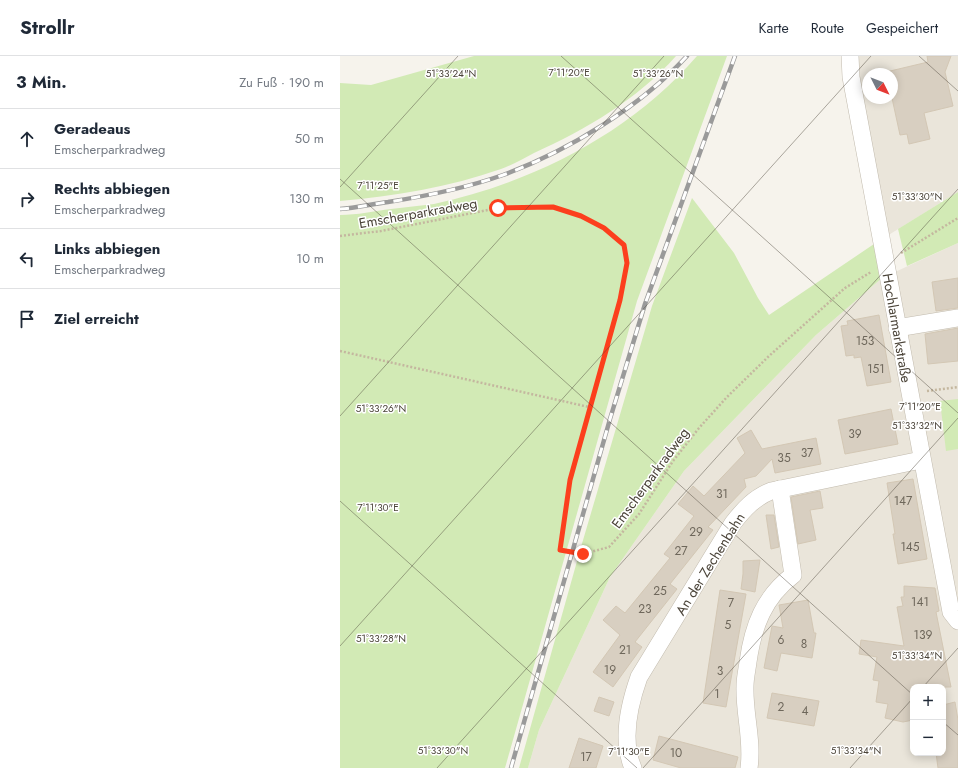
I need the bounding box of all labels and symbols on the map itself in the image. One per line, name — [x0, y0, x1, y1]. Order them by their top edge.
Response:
text: 7°11'20"E — [548, 65, 590, 80]
text: 51°33'24"N — [426, 66, 476, 81]
text: 51°33'26"N — [633, 66, 683, 81]
north arrow — [862, 68, 898, 104]
text: 7°11'25"E — [357, 178, 399, 193]
text: 51°33'30"N — [892, 189, 942, 204]
street label: Emscherparkradweg — [357, 193, 479, 233]
route start — [489, 199, 507, 217]
street label: Hochlarmarkstraße — [878, 272, 916, 384]
house number: 153 — [856, 332, 875, 350]
house number: 151 — [867, 360, 885, 378]
text: 7°11'20"E — [899, 399, 941, 414]
text: 51°33'26"N — [356, 401, 406, 416]
text: 51°33'32"N — [892, 418, 942, 433]
street label: Emscherparkradweg — [607, 424, 693, 532]
house number: 39 — [848, 425, 862, 443]
house number: 37 — [801, 444, 814, 462]
house number: 35 — [777, 449, 791, 467]
house number: 31 — [716, 485, 728, 503]
house number: 147 — [894, 492, 913, 510]
text: 7°11'30"E — [357, 500, 399, 515]
street label: An der Zechenbahn — [670, 509, 750, 619]
house number: 29 — [689, 523, 703, 541]
house number: 145 — [900, 538, 920, 556]
house number: 27 — [674, 542, 688, 560]
route end — [574, 545, 592, 563]
house number: 25 — [653, 582, 667, 600]
house number: 141 — [911, 593, 929, 611]
house number: 7 — [728, 594, 735, 612]
house number: 23 — [638, 600, 652, 618]
house number: 5 — [725, 616, 732, 634]
house number: 139 — [914, 626, 933, 644]
text: 51°33'28"N — [356, 631, 406, 646]
house number: 6 — [778, 631, 785, 649]
house number: 8 — [801, 635, 807, 653]
house number: 21 — [619, 641, 631, 659]
text: 51°33'34"N — [892, 648, 942, 663]
house number: 19 — [604, 661, 616, 679]
house number: 3 — [717, 662, 724, 680]
house number: 1 — [714, 685, 720, 703]
house number: 2 — [778, 698, 785, 716]
house number: 4 — [802, 702, 809, 720]
text: 51°33'30"N — [418, 743, 468, 758]
text: 51°33'34"N — [831, 743, 881, 758]
text: 7°11'30"E — [608, 744, 650, 759]
house number: 10 — [670, 744, 682, 762]
house number: 17 — [580, 748, 593, 766]

